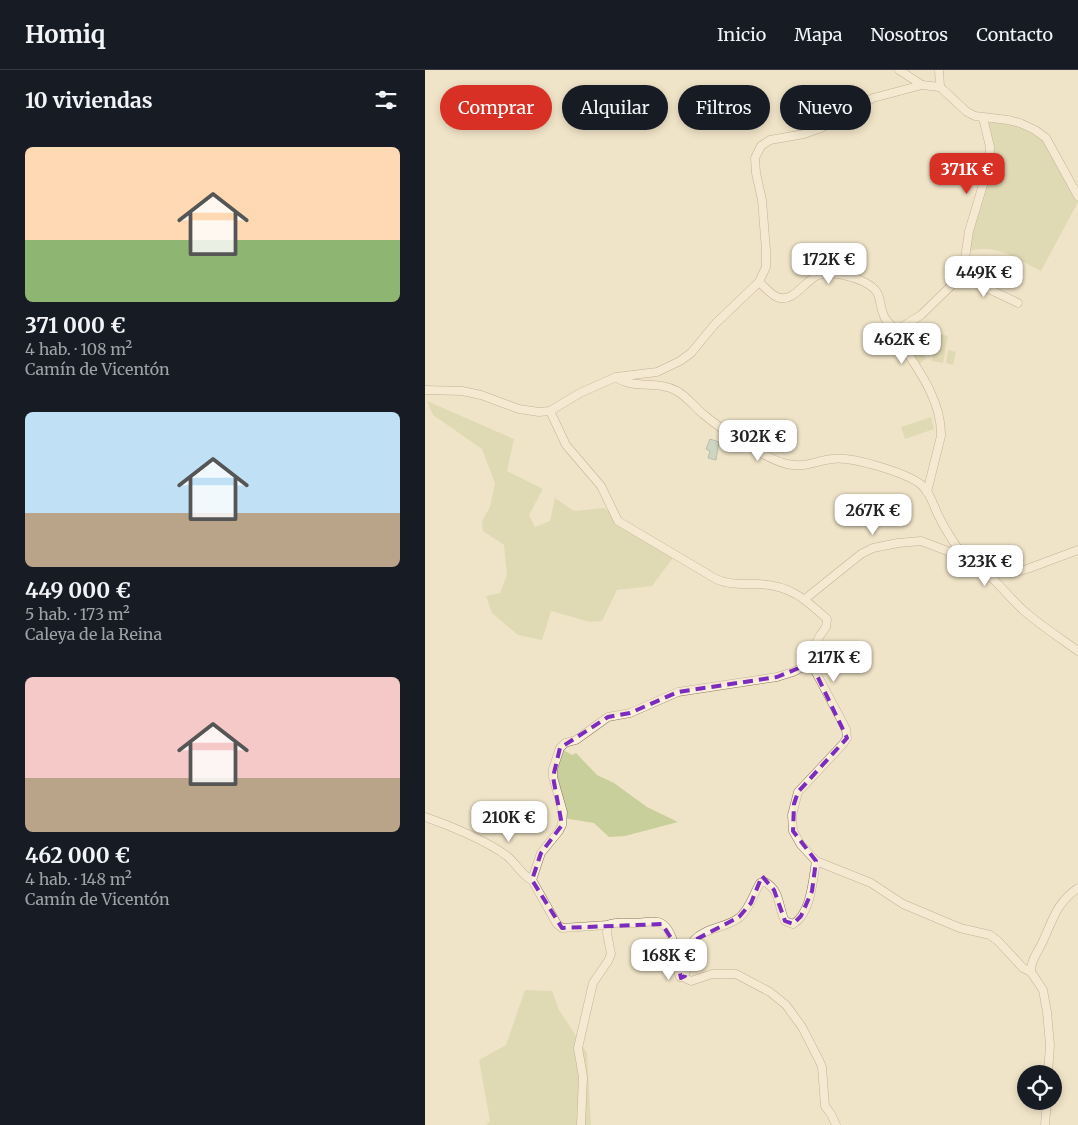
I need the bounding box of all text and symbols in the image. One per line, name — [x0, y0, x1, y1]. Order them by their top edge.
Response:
text: Homiq — [25, 19, 105, 50]
text: Inicio — [717, 23, 766, 46]
text: Mapa — [794, 23, 843, 46]
text: Nosotros — [871, 23, 948, 46]
text: Contacto — [976, 23, 1053, 46]
chip: Comprar — [440, 85, 552, 130]
chip: Alquilar — [562, 85, 668, 130]
chip: Filtros — [678, 85, 770, 130]
chip: Nuevo — [780, 85, 871, 130]
icon: filters — [372, 86, 400, 114]
text: 10 viviendas — [25, 87, 153, 114]
pin: 371K € — [926, 152, 1008, 195]
text: 371K € — [941, 159, 993, 179]
icon: home — [168, 179, 258, 269]
pin: 172K € — [788, 242, 870, 285]
text: 172K € — [803, 249, 855, 269]
pin: 449K € — [943, 256, 1025, 298]
text: 449K € — [956, 262, 1012, 282]
text: 371 000 € — [25, 312, 126, 339]
pin: 462K € — [861, 322, 943, 365]
text: 462K € — [874, 329, 930, 349]
text: 4 hab. · 108 m² — [25, 339, 132, 359]
text: Camín de Vicentón — [25, 359, 170, 379]
pin: 302K € — [717, 420, 799, 462]
text: 302K € — [730, 426, 786, 446]
icon: home — [168, 444, 258, 534]
pin: 267K € — [832, 494, 914, 536]
text: 267K € — [846, 500, 900, 520]
pin: 323K € — [944, 544, 1026, 587]
text: 323K € — [958, 551, 1012, 571]
text: 449 000 € — [25, 577, 131, 604]
text: 5 hab. · 173 m² — [25, 604, 130, 624]
text: Caleya de la Reina — [25, 624, 162, 644]
pin: 217K € — [793, 640, 875, 683]
text: 217K € — [808, 647, 860, 667]
icon: home — [168, 709, 258, 799]
pin: 210K € — [468, 800, 550, 843]
text: 210K € — [482, 807, 536, 827]
text: 462 000 € — [25, 842, 130, 869]
text: 4 hab. · 148 m² — [25, 869, 132, 889]
text: Camín de Vicentón — [25, 889, 170, 909]
pin: 168K € — [628, 938, 710, 981]
text: 168K € — [642, 945, 696, 965]
map controls — [1017, 1065, 1062, 1110]
button: locate — [1017, 1065, 1062, 1110]

